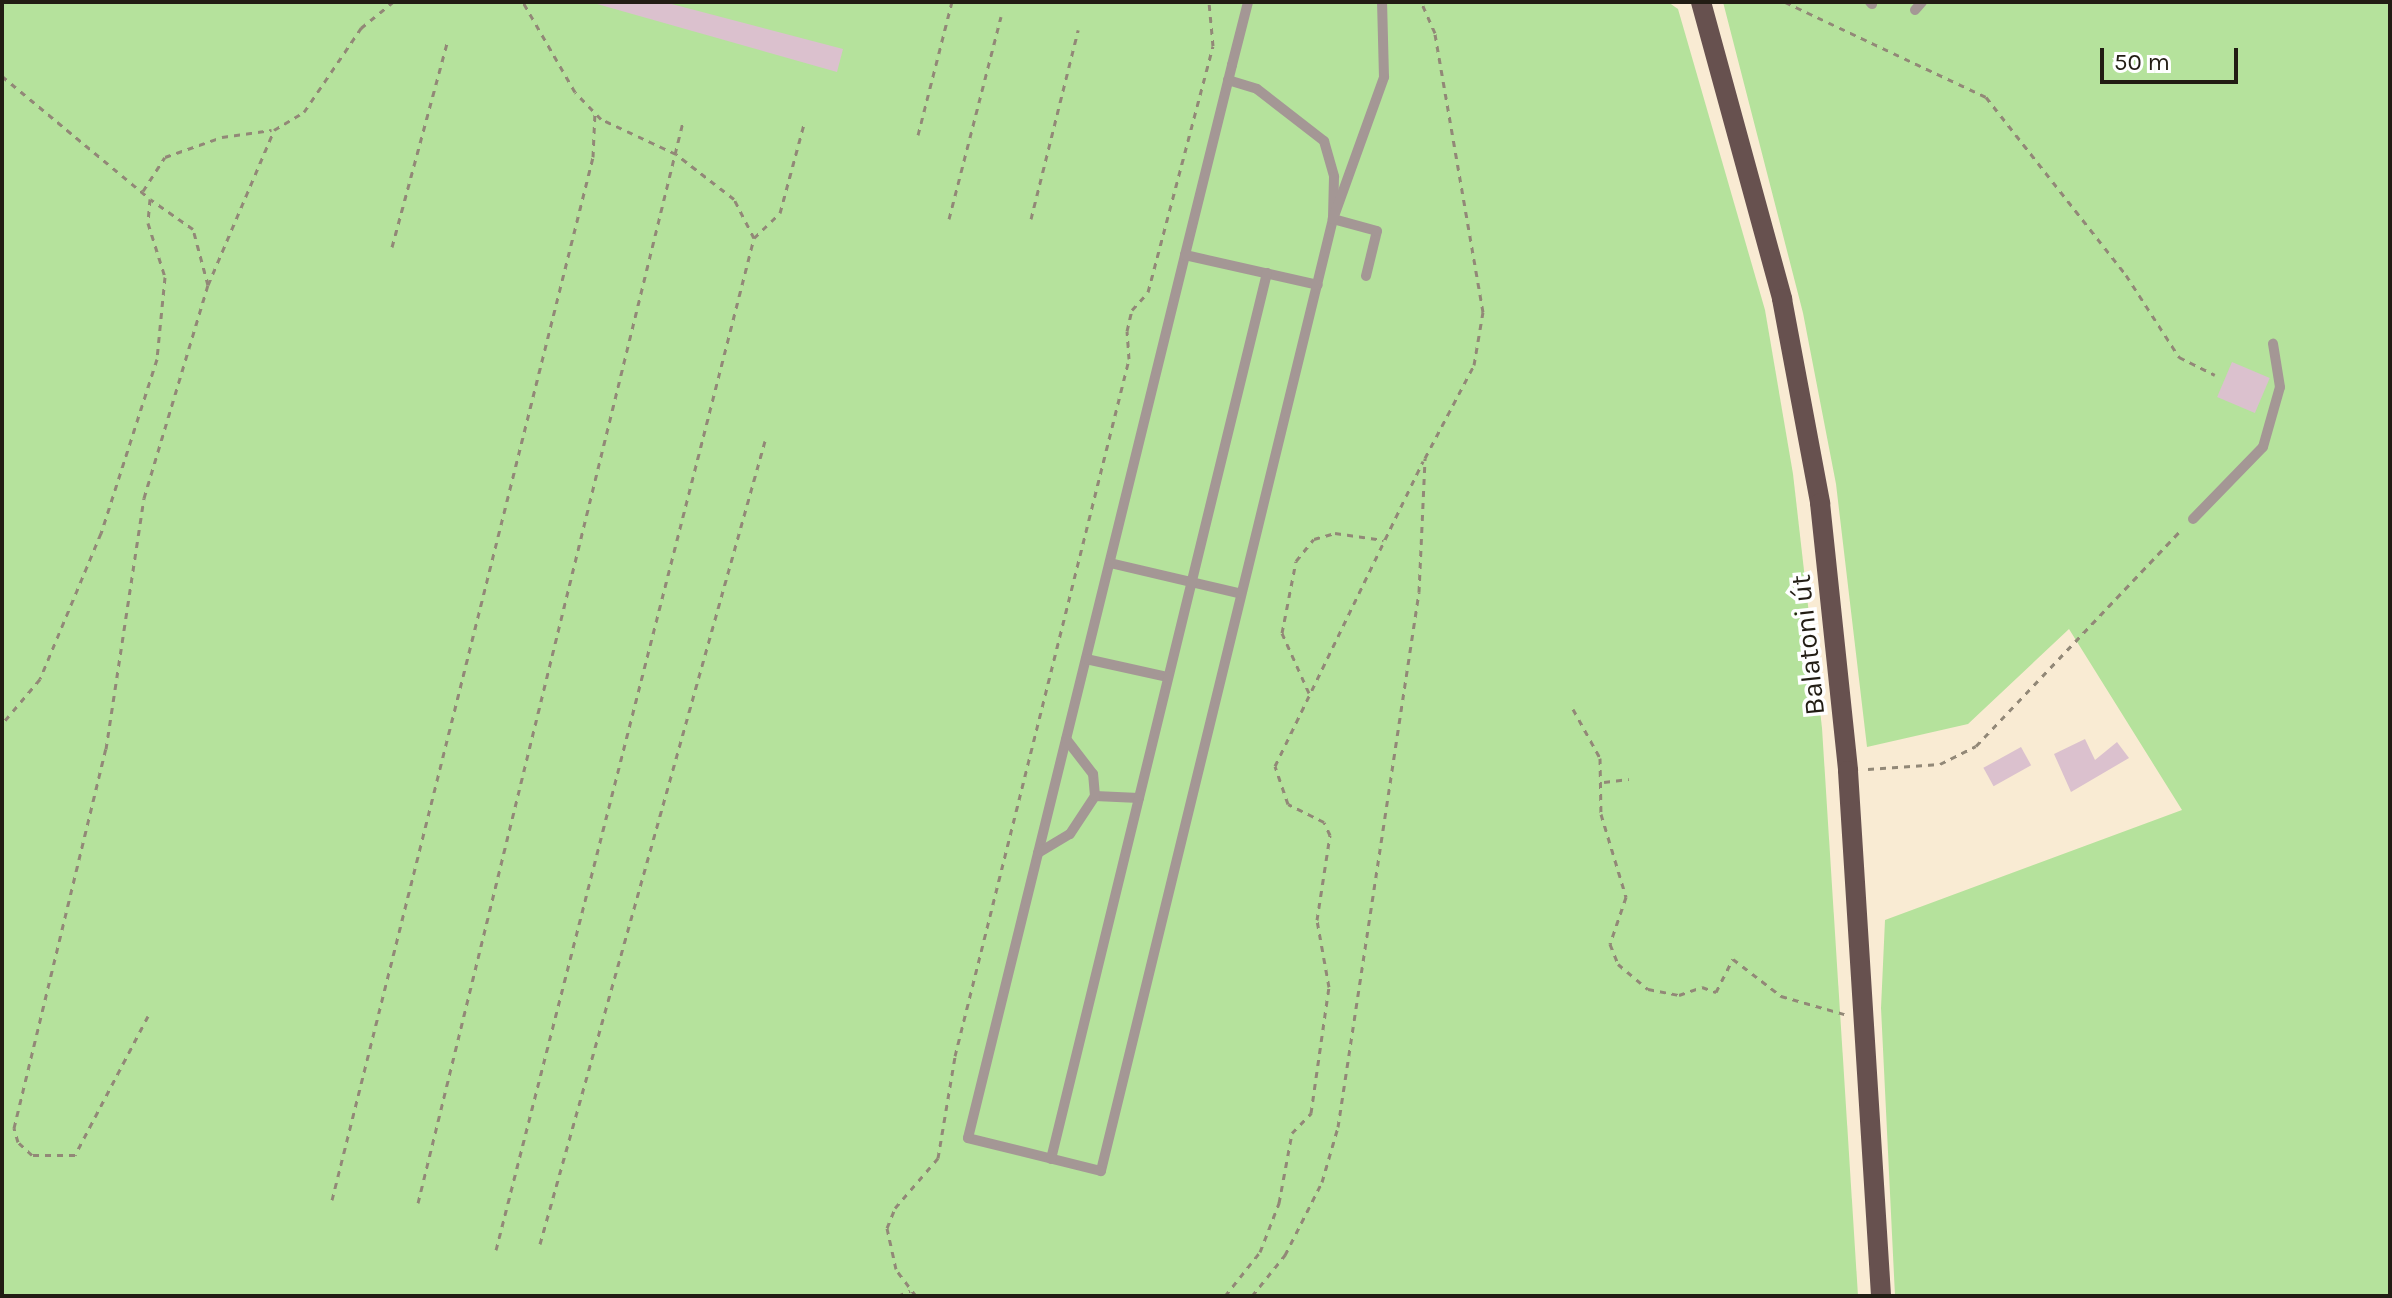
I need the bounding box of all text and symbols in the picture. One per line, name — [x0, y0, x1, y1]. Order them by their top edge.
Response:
scale bar — [2104, 32, 2242, 82]
text: 50 m — [2114, 48, 2170, 76]
street label: Balatoni út — [1784, 573, 1832, 717]

